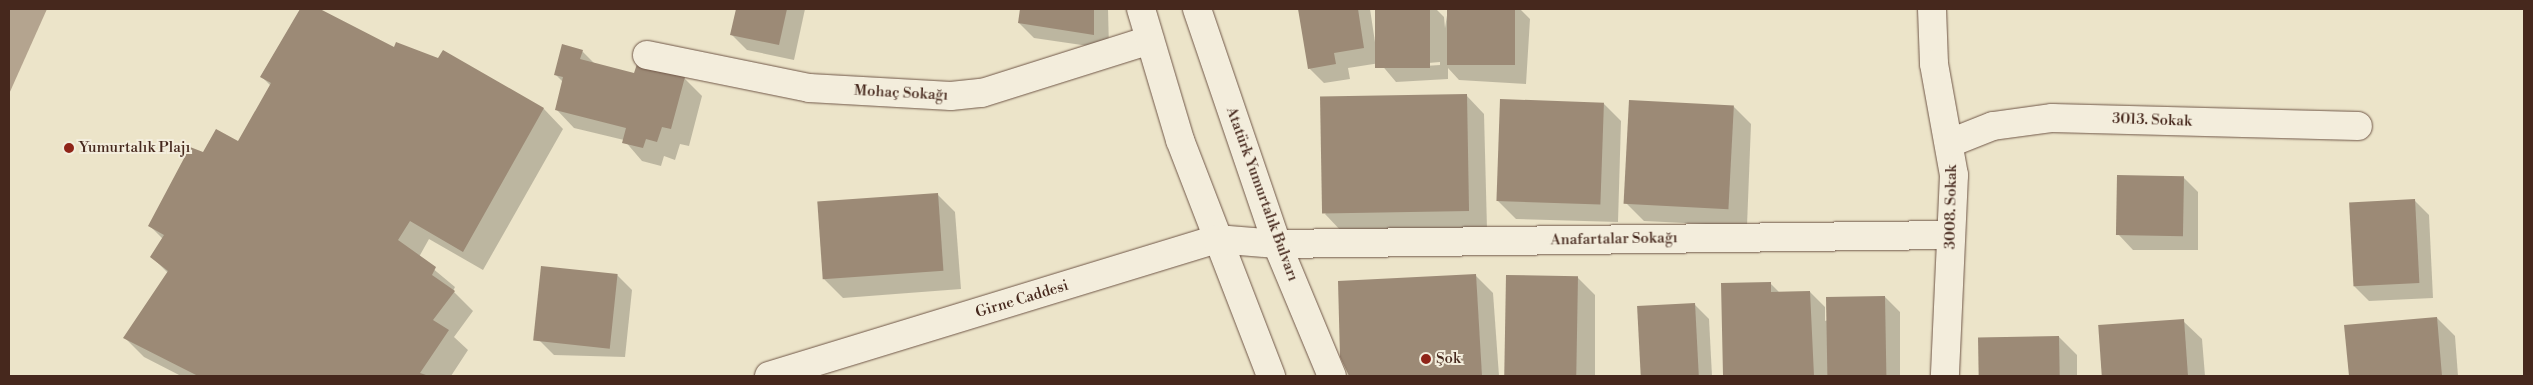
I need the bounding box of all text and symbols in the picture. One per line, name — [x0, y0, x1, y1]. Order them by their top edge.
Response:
street label: Mohaç Sokağı — [853, 82, 949, 104]
street label: Atatürk Yumurtalık Bulvarı — [1222, 104, 1302, 284]
street label: 3013. Sokak — [2112, 110, 2192, 130]
place label: Yumurtalık Plajı — [79, 139, 191, 157]
marker: Yumurtalık Plajı — [63, 142, 75, 154]
street label: 3008. Sokak — [1941, 165, 1961, 249]
street label: Anafartalar Sokağı — [1550, 229, 1678, 249]
street label: Girne Caddesi — [973, 276, 1071, 322]
place label: Şok — [1436, 350, 1461, 368]
marker: Şok — [1420, 353, 1432, 365]

